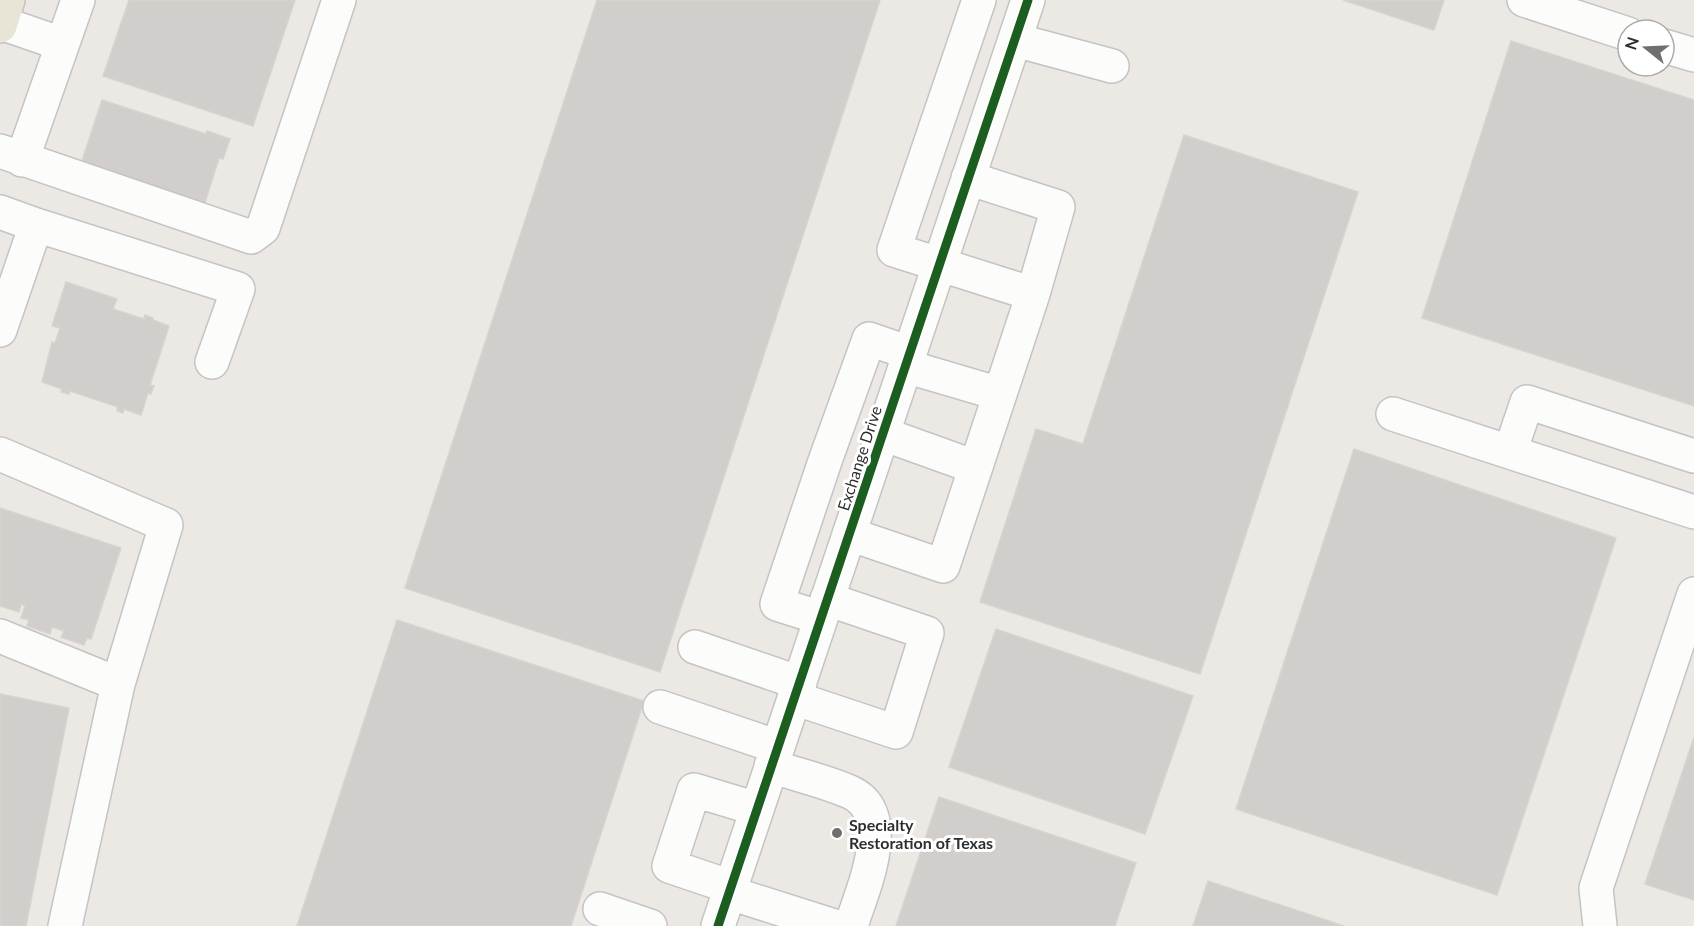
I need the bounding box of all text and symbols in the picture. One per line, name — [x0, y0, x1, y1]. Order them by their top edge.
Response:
north arrow — [1616, 18, 1676, 78]
text: N — [1620, 34, 1642, 52]
street label: Exchange Drive — [833, 403, 885, 513]
place label: Specialty Restoration of Texas — [849, 815, 993, 852]
marker: Specialty Restoration of Texas — [830, 826, 844, 840]

